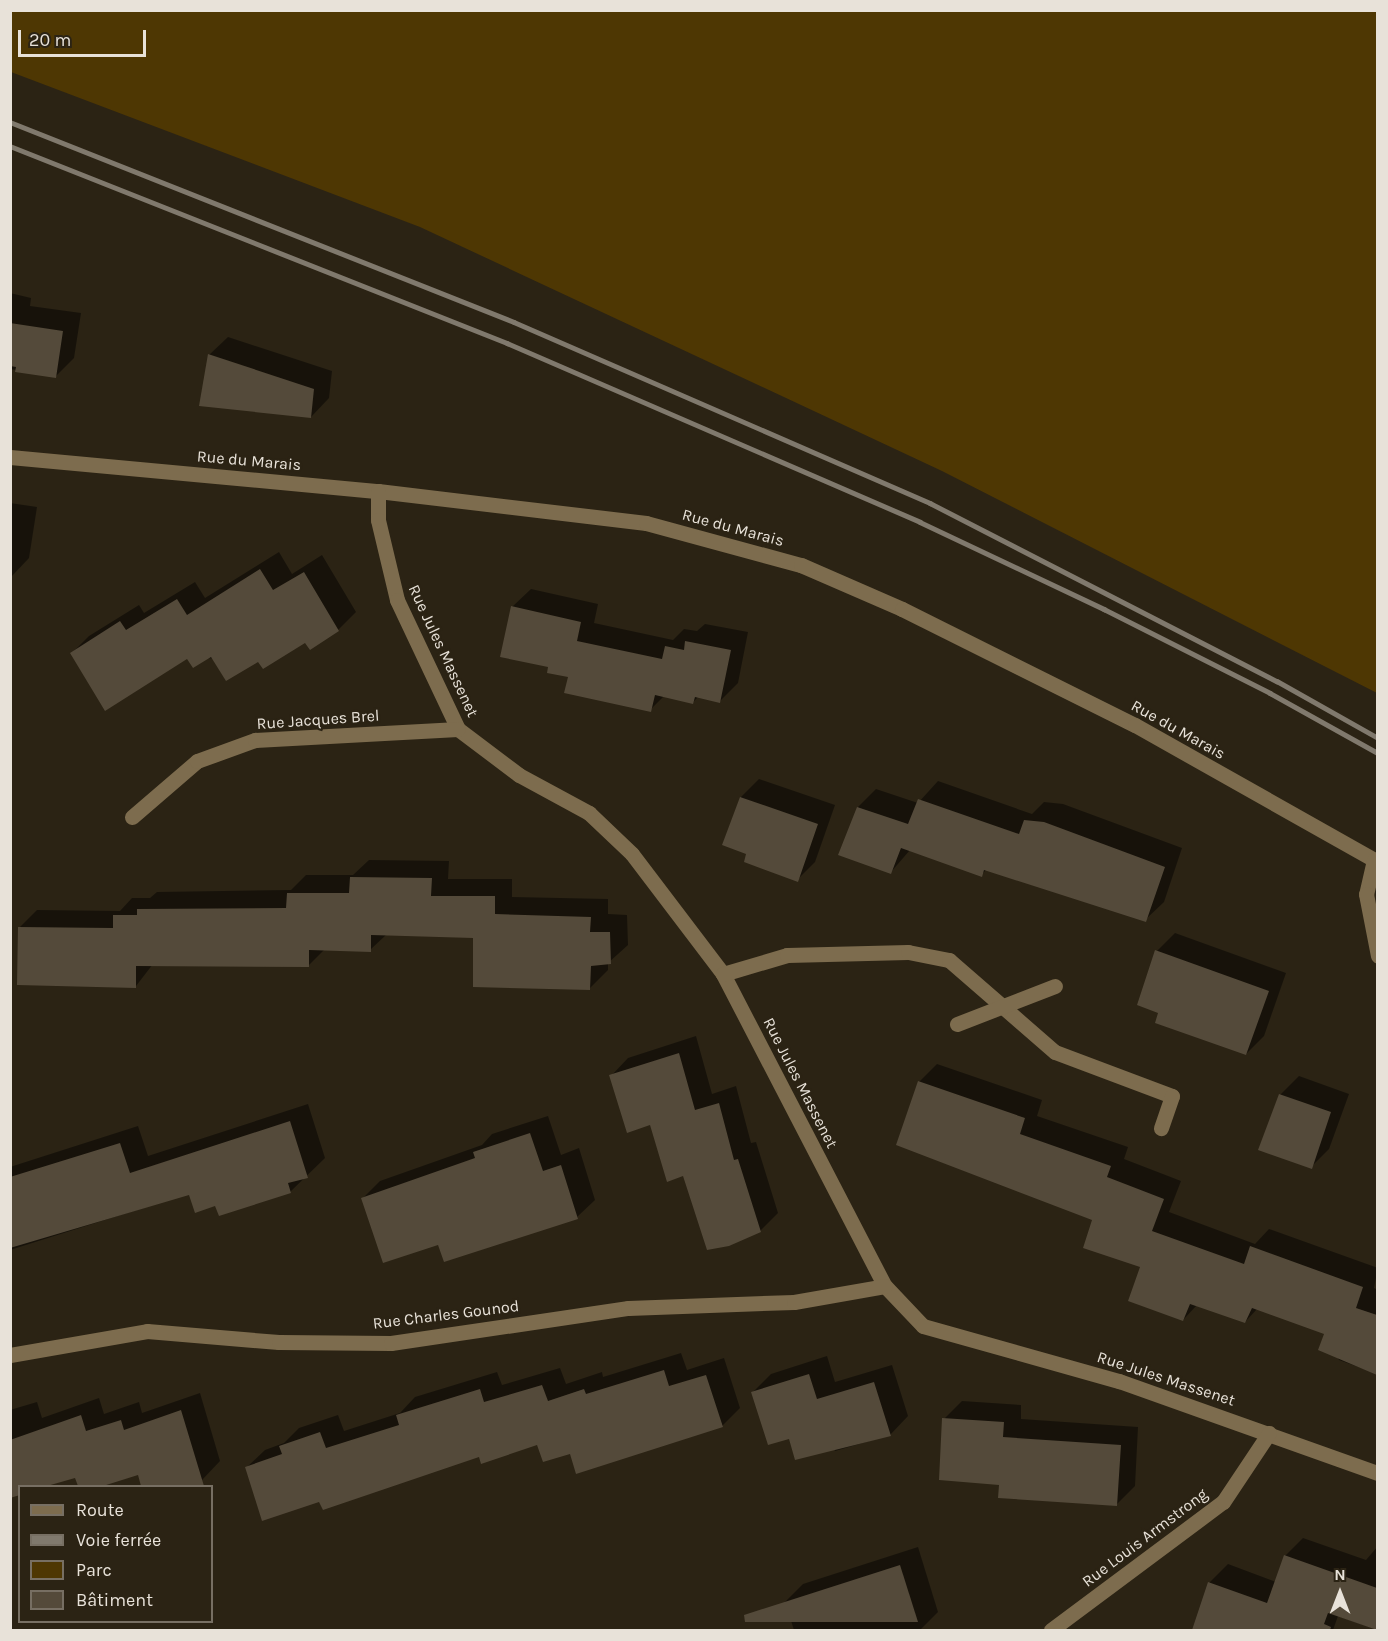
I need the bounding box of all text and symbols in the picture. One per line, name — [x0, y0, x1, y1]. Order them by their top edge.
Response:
scale bar — [21, 18, 148, 56]
text: 20 m — [29, 29, 71, 51]
street label: Rue du Marais — [196, 447, 302, 475]
street label: Rue du Marais — [680, 505, 786, 551]
street label: Rue Jules Massenet — [404, 582, 482, 720]
street label: Rue du Marais — [1128, 696, 1228, 764]
street label: Rue Jacques Brel — [256, 706, 380, 734]
street label: Rue Jules Massenet — [759, 1015, 841, 1151]
street label: Rue Charles Gounod — [372, 1297, 520, 1333]
street label: Rue Jules Massenet — [1095, 1348, 1237, 1410]
legend — [18, 1485, 213, 1623]
street label: Rue Louis Armstrong — [1079, 1485, 1211, 1591]
text: Route — [76, 1499, 124, 1521]
text: Voie ferrée — [76, 1529, 161, 1551]
text: Parc — [76, 1559, 112, 1581]
north arrow — [1310, 1563, 1370, 1623]
text: N — [1334, 1565, 1346, 1584]
text: Bâtiment — [76, 1589, 153, 1611]

